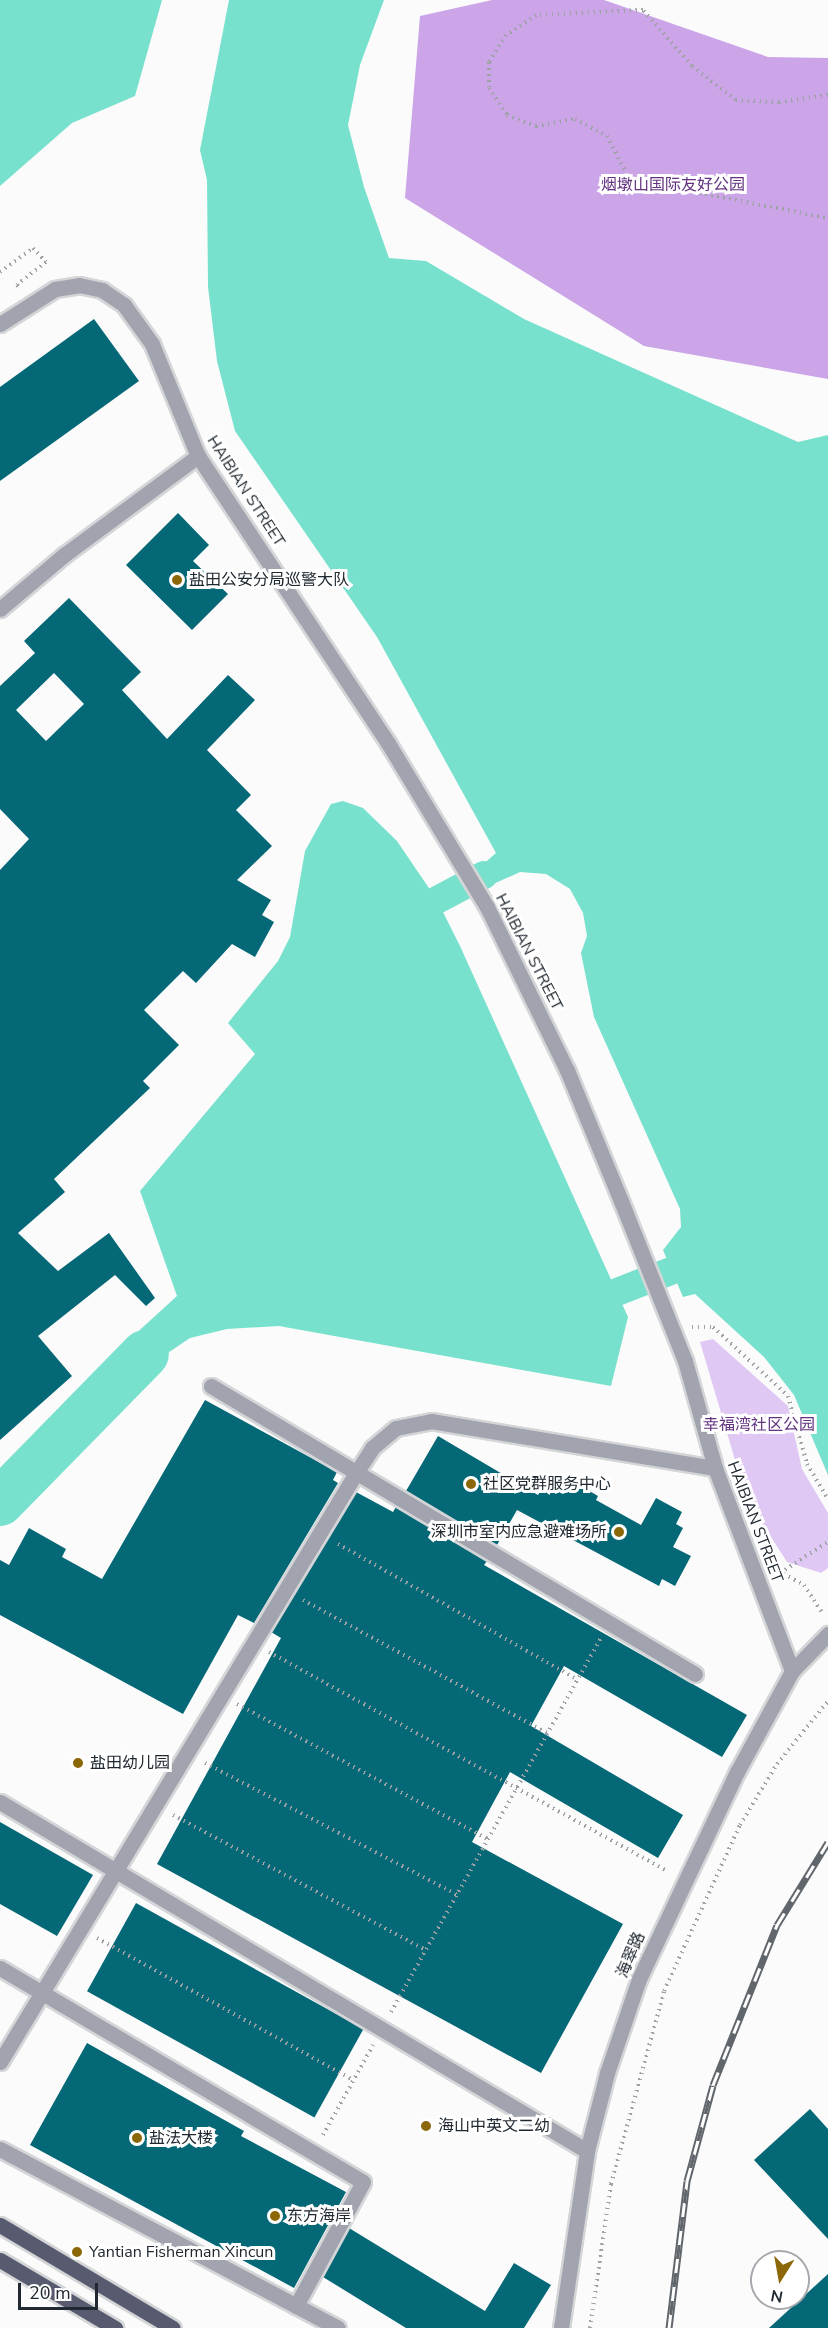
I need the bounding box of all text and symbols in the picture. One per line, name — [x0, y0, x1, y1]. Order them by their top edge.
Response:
park label: 烟墩山国际友好公园 — [601, 175, 745, 195]
street label: HAIBIAN STREET — [203, 432, 289, 550]
place label: 盐田公安分局巡警大队 — [189, 570, 349, 590]
marker: 盐田公安分局巡警大队 — [170, 573, 184, 587]
street label: HAIBIAN STREET — [491, 890, 567, 1014]
park label: 幸福湾社区公园 — [703, 1415, 815, 1435]
street label: HAIBIAN STREET — [723, 1459, 787, 1585]
place label: 社区党群服务中心 — [483, 1474, 611, 1494]
marker: 社区党群服务中心 — [464, 1477, 478, 1491]
place label: 深圳市室内应急避难场所 — [431, 1522, 607, 1542]
marker: 深圳市室内应急避难场所 — [612, 1525, 626, 1539]
place label: 盐田幼儿园 — [90, 1753, 170, 1773]
marker: 盐田幼儿园 — [71, 1756, 85, 1770]
street label: 海翠路 — [613, 1929, 649, 1981]
place label: 海山中英文二幼 — [438, 2116, 550, 2136]
marker: 海山中英文二幼 — [419, 2119, 433, 2133]
place label: 盐法大楼 — [149, 2128, 213, 2148]
marker: 盐法大楼 — [130, 2131, 144, 2145]
place label: 东方海岸 — [287, 2206, 351, 2226]
marker: 东方海岸 — [268, 2209, 282, 2223]
place label: Yantian Fisherman Xincun — [89, 2242, 273, 2262]
marker: Yantian Fisherman Xincun — [70, 2245, 84, 2259]
north arrow — [750, 2250, 810, 2310]
scale bar — [21, 2271, 100, 2309]
text: 20 m — [29, 2281, 71, 2305]
text: N — [769, 2284, 785, 2308]

